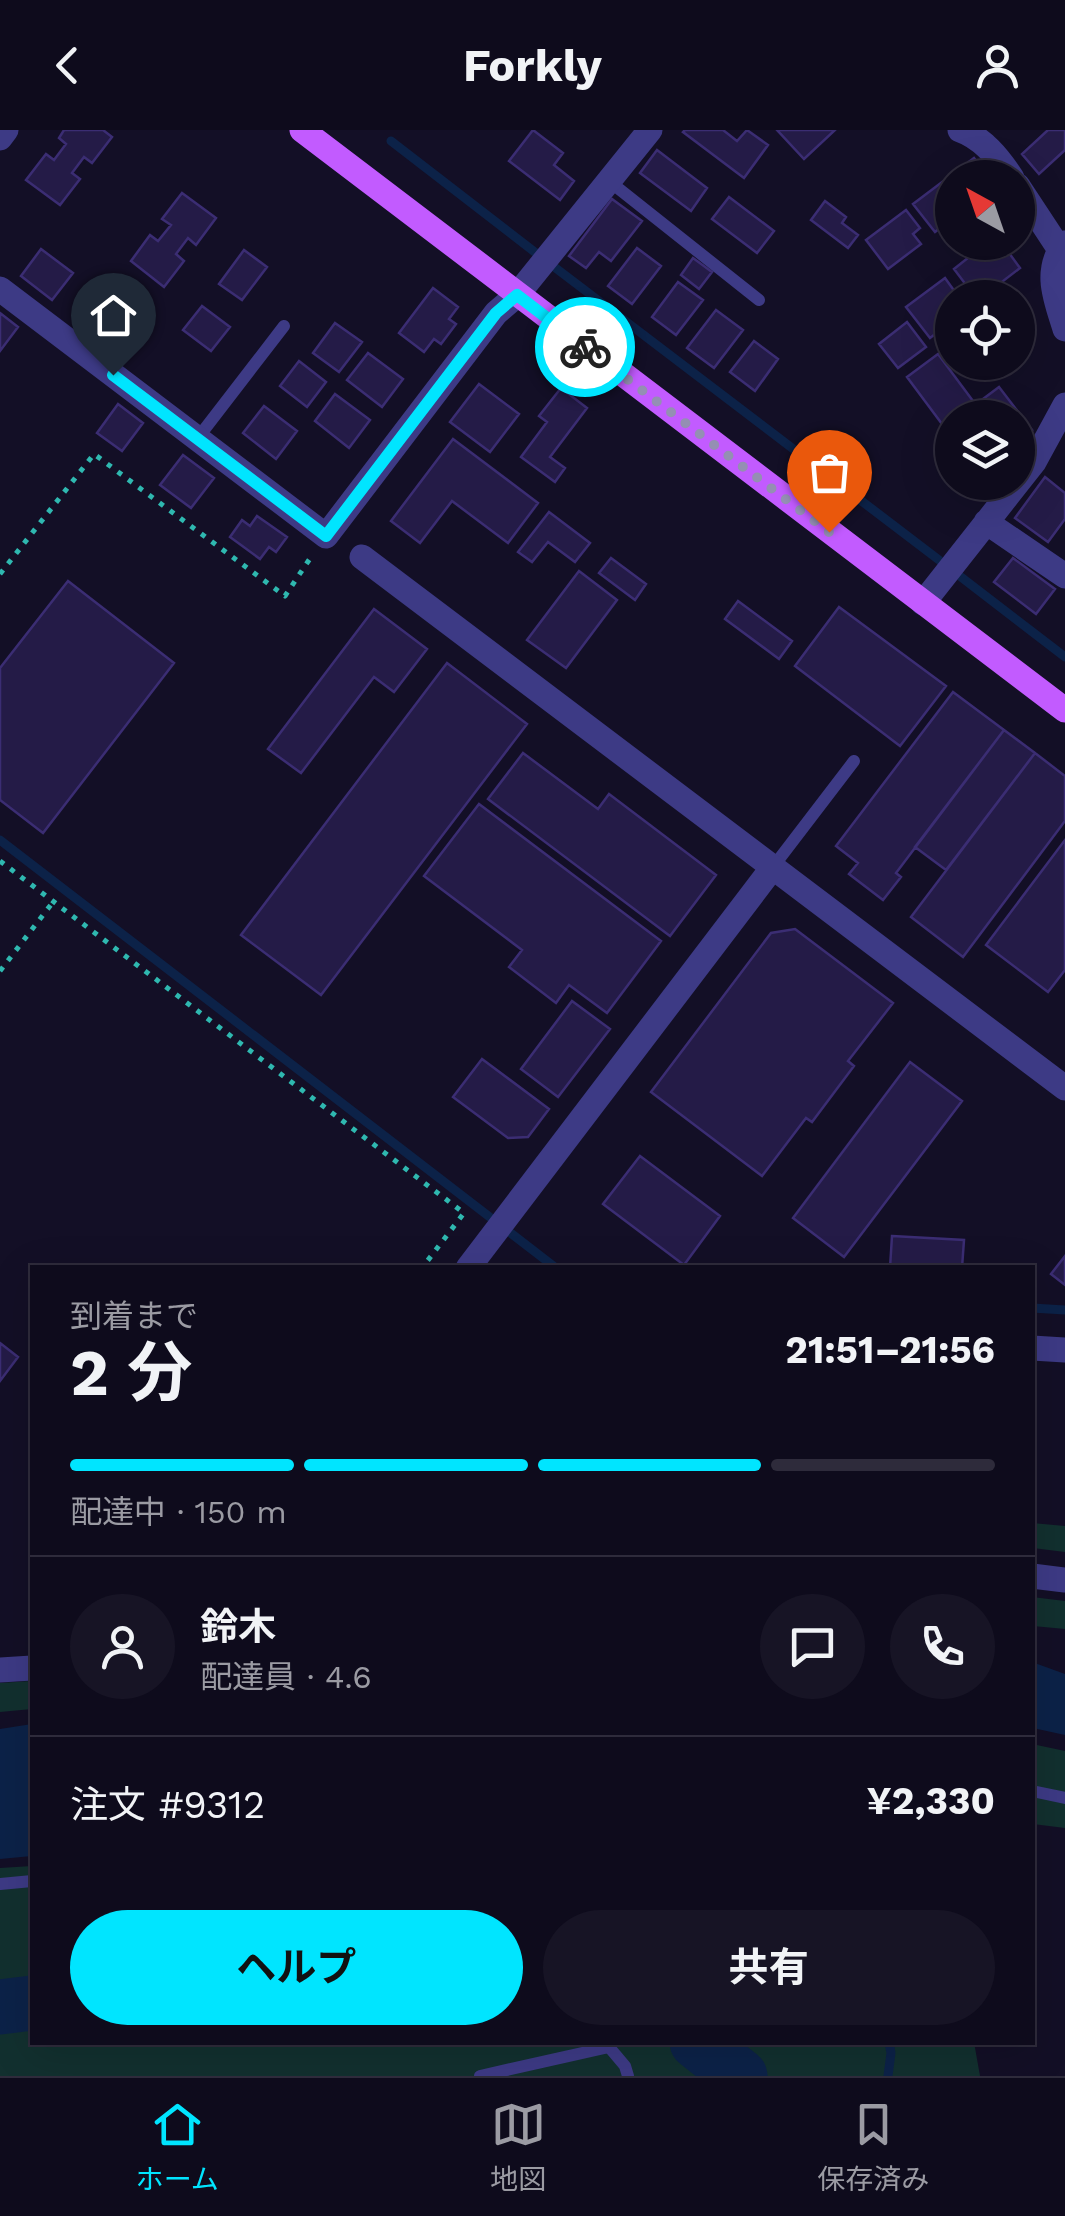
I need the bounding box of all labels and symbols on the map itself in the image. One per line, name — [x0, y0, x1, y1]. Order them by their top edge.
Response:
north arrow — [935, 160, 1035, 260]
pin — [71, 273, 156, 376]
courier — [535, 297, 635, 397]
pin — [787, 430, 872, 533]

